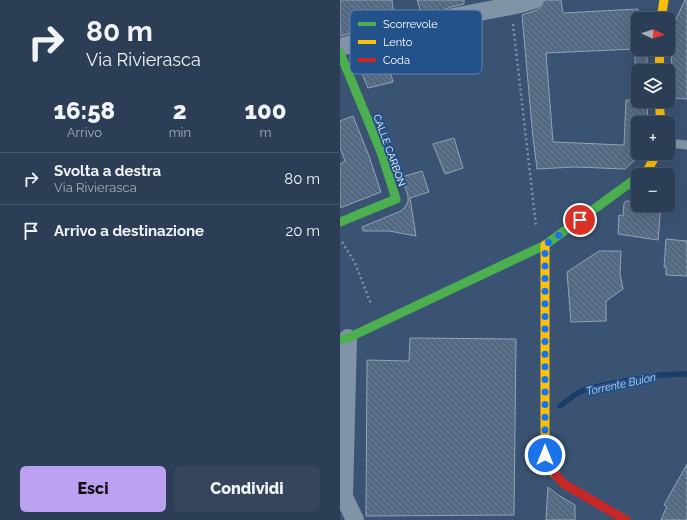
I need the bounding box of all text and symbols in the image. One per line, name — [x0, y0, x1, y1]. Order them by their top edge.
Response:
legend — [350, 10, 482, 74]
north arrow — [631, 12, 675, 56]
map controls — [631, 12, 675, 212]
text: 80 m — [86, 15, 153, 48]
icon: right — [20, 16, 72, 68]
text: Scorrevole — [383, 18, 438, 31]
text: Lento — [383, 36, 413, 49]
text: Via Rivierasca — [86, 49, 201, 70]
text: Coda — [383, 54, 410, 67]
button: layers — [631, 64, 675, 108]
text: 16:58 — [54, 96, 115, 125]
text: 2 — [173, 96, 187, 125]
text: 100 — [245, 96, 286, 125]
street label: CALLE CARBON — [371, 113, 408, 188]
button: + — [631, 116, 675, 160]
text: Arrivo — [67, 125, 102, 140]
text: min — [169, 125, 191, 140]
text: m — [260, 125, 271, 140]
text: Svolta a destra — [54, 162, 161, 180]
icon: right — [20, 168, 42, 190]
button: − — [631, 168, 675, 212]
text: 80 m — [284, 170, 320, 188]
text: Via Rivierasca — [54, 180, 137, 195]
pin — [563, 203, 597, 237]
icon: arrive — [569, 209, 591, 231]
icon: arrive — [20, 220, 42, 242]
text: Arrivo a destinazione — [54, 222, 204, 240]
text: 20 m — [285, 222, 320, 240]
water label: Torrente Buion — [585, 371, 657, 398]
position arrow — [524, 434, 566, 476]
button: Esci — [20, 466, 166, 512]
button: Condividi — [174, 466, 320, 512]

